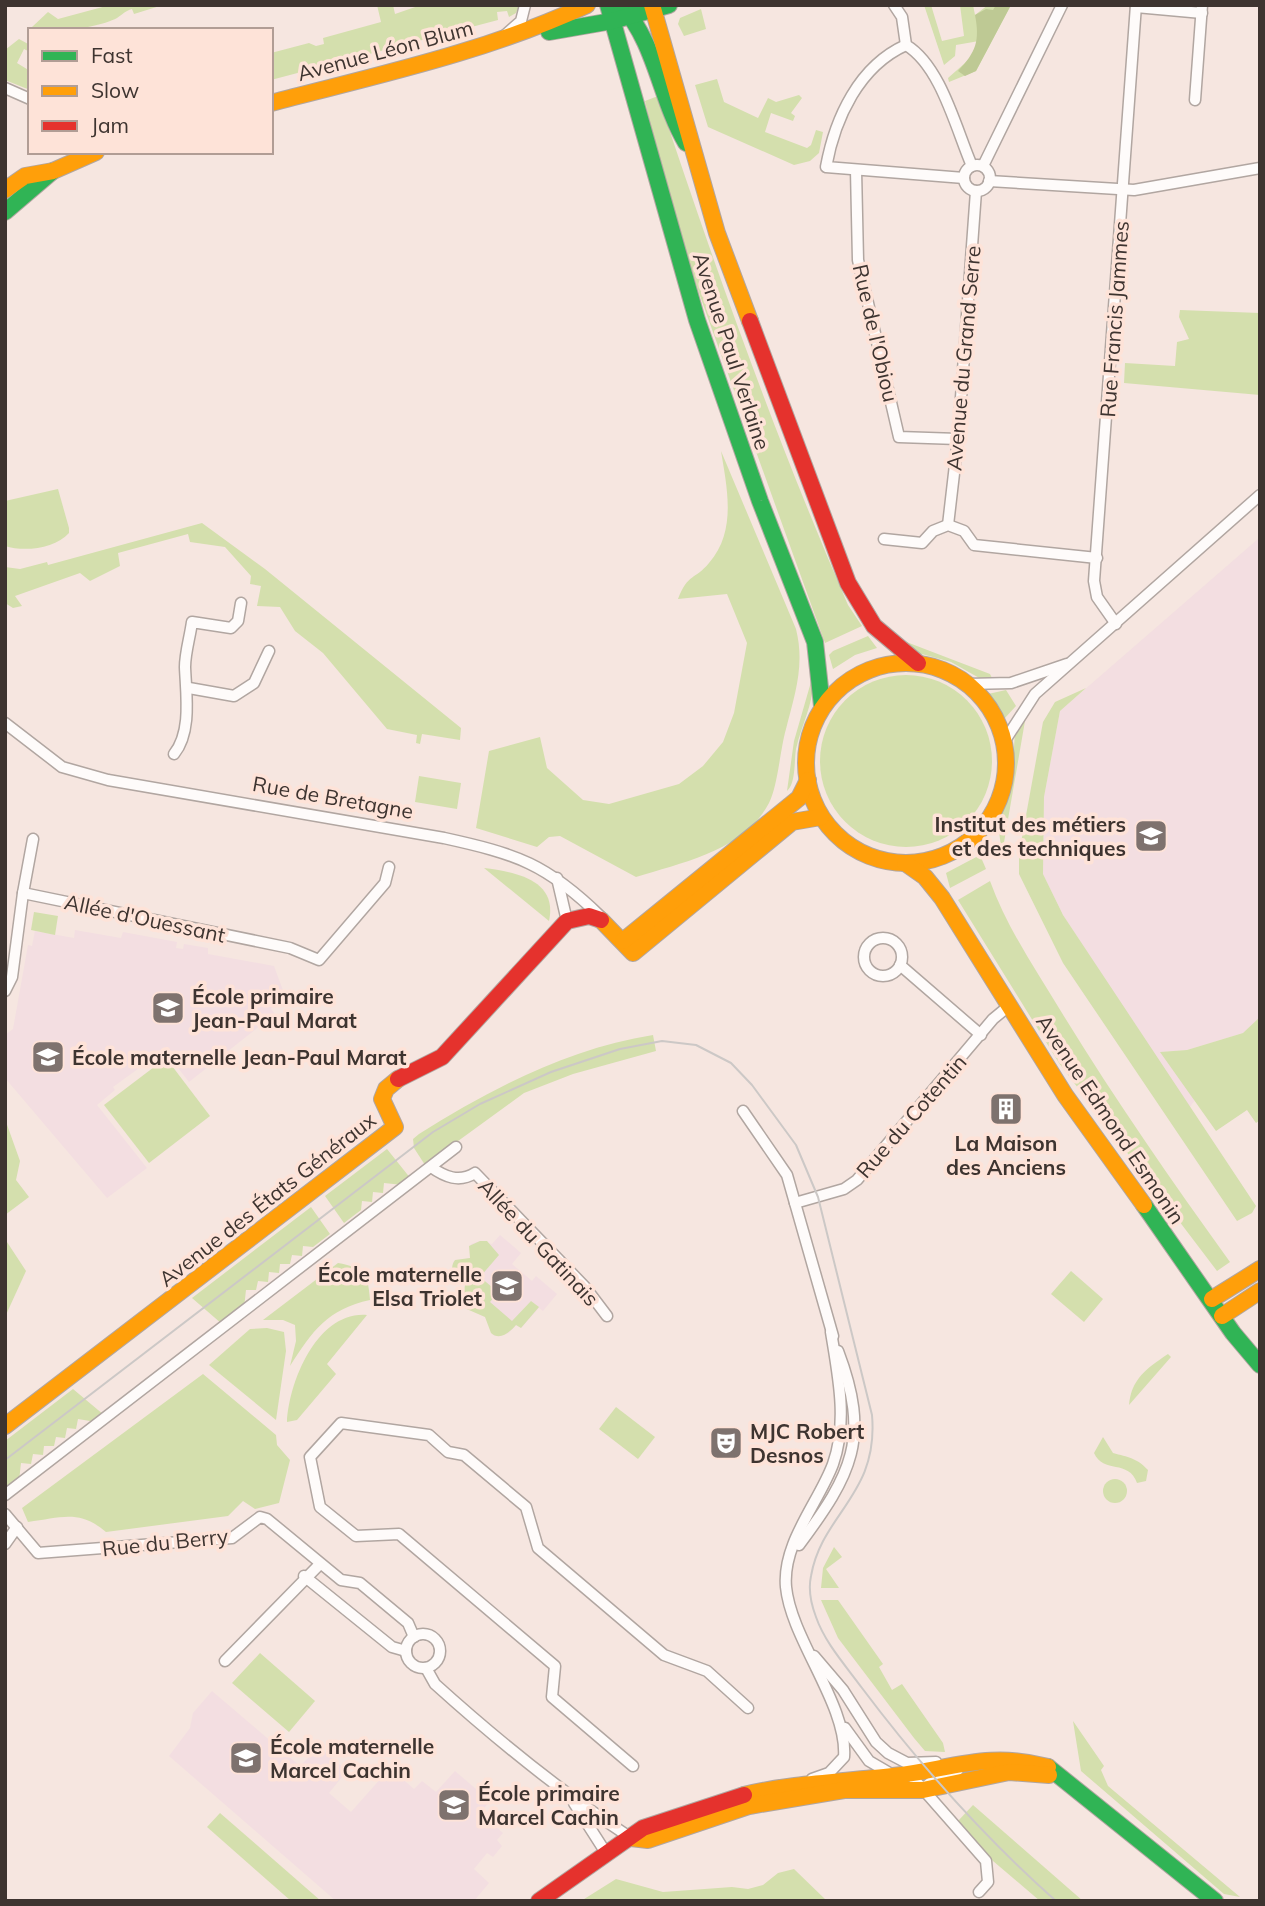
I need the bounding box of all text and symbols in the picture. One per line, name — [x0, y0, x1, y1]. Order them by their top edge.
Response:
street label: Avenue Léon Blum — [294, 14, 476, 86]
legend — [28, 28, 273, 154]
text: Fast — [91, 42, 133, 68]
text: Slow — [91, 77, 139, 103]
text: Jam — [91, 112, 129, 138]
street label: Rue Francis Jammes — [1094, 220, 1134, 418]
street label: Avenue du Grand Serre — [940, 244, 986, 472]
street label: Avenue Paul Verlaine — [688, 249, 776, 453]
street label: Rue de l'Obiou — [848, 262, 904, 404]
street label: Rue de Bretagne — [251, 770, 415, 824]
place label: Institut des métiers et des techniques — [935, 811, 1126, 861]
school or university icon: Institut des métiers et des techniques — [1132, 817, 1170, 855]
street label: Allée d'Ouessant — [62, 888, 228, 948]
place label: École primaire Jean-Paul Marat — [192, 983, 357, 1033]
school or university icon: École primaire Jean-Paul Marat — [149, 989, 187, 1027]
street label: Avenue Edmond Esmonin — [1031, 1009, 1191, 1229]
school or university icon: École maternelle Jean-Paul Marat — [29, 1038, 67, 1076]
place label: École maternelle Jean-Paul Marat — [72, 1044, 407, 1070]
street label: Rue du Cotentin — [850, 1049, 972, 1183]
building icon: La Maison des Anciens — [987, 1090, 1025, 1128]
street label: Avenue des États Généraux — [153, 1106, 381, 1292]
place label: La Maison des Anciens — [946, 1130, 1066, 1180]
street label: Allée du Gatinais — [473, 1173, 605, 1311]
place label: École maternelle Elsa Triolet — [318, 1261, 482, 1311]
school or university icon: École maternelle Elsa Triolet — [488, 1267, 526, 1305]
place label: MJC Robert Desnos — [750, 1418, 864, 1468]
theatre icon: MJC Robert Desnos — [707, 1424, 745, 1462]
street label: Rue du Berry — [101, 1522, 229, 1562]
place label: École maternelle Marcel Cachin — [270, 1733, 434, 1783]
school or university icon: École maternelle Marcel Cachin — [227, 1739, 265, 1777]
place label: École primaire Marcel Cachin — [478, 1780, 620, 1830]
school or university icon: École primaire Marcel Cachin — [435, 1786, 473, 1824]

